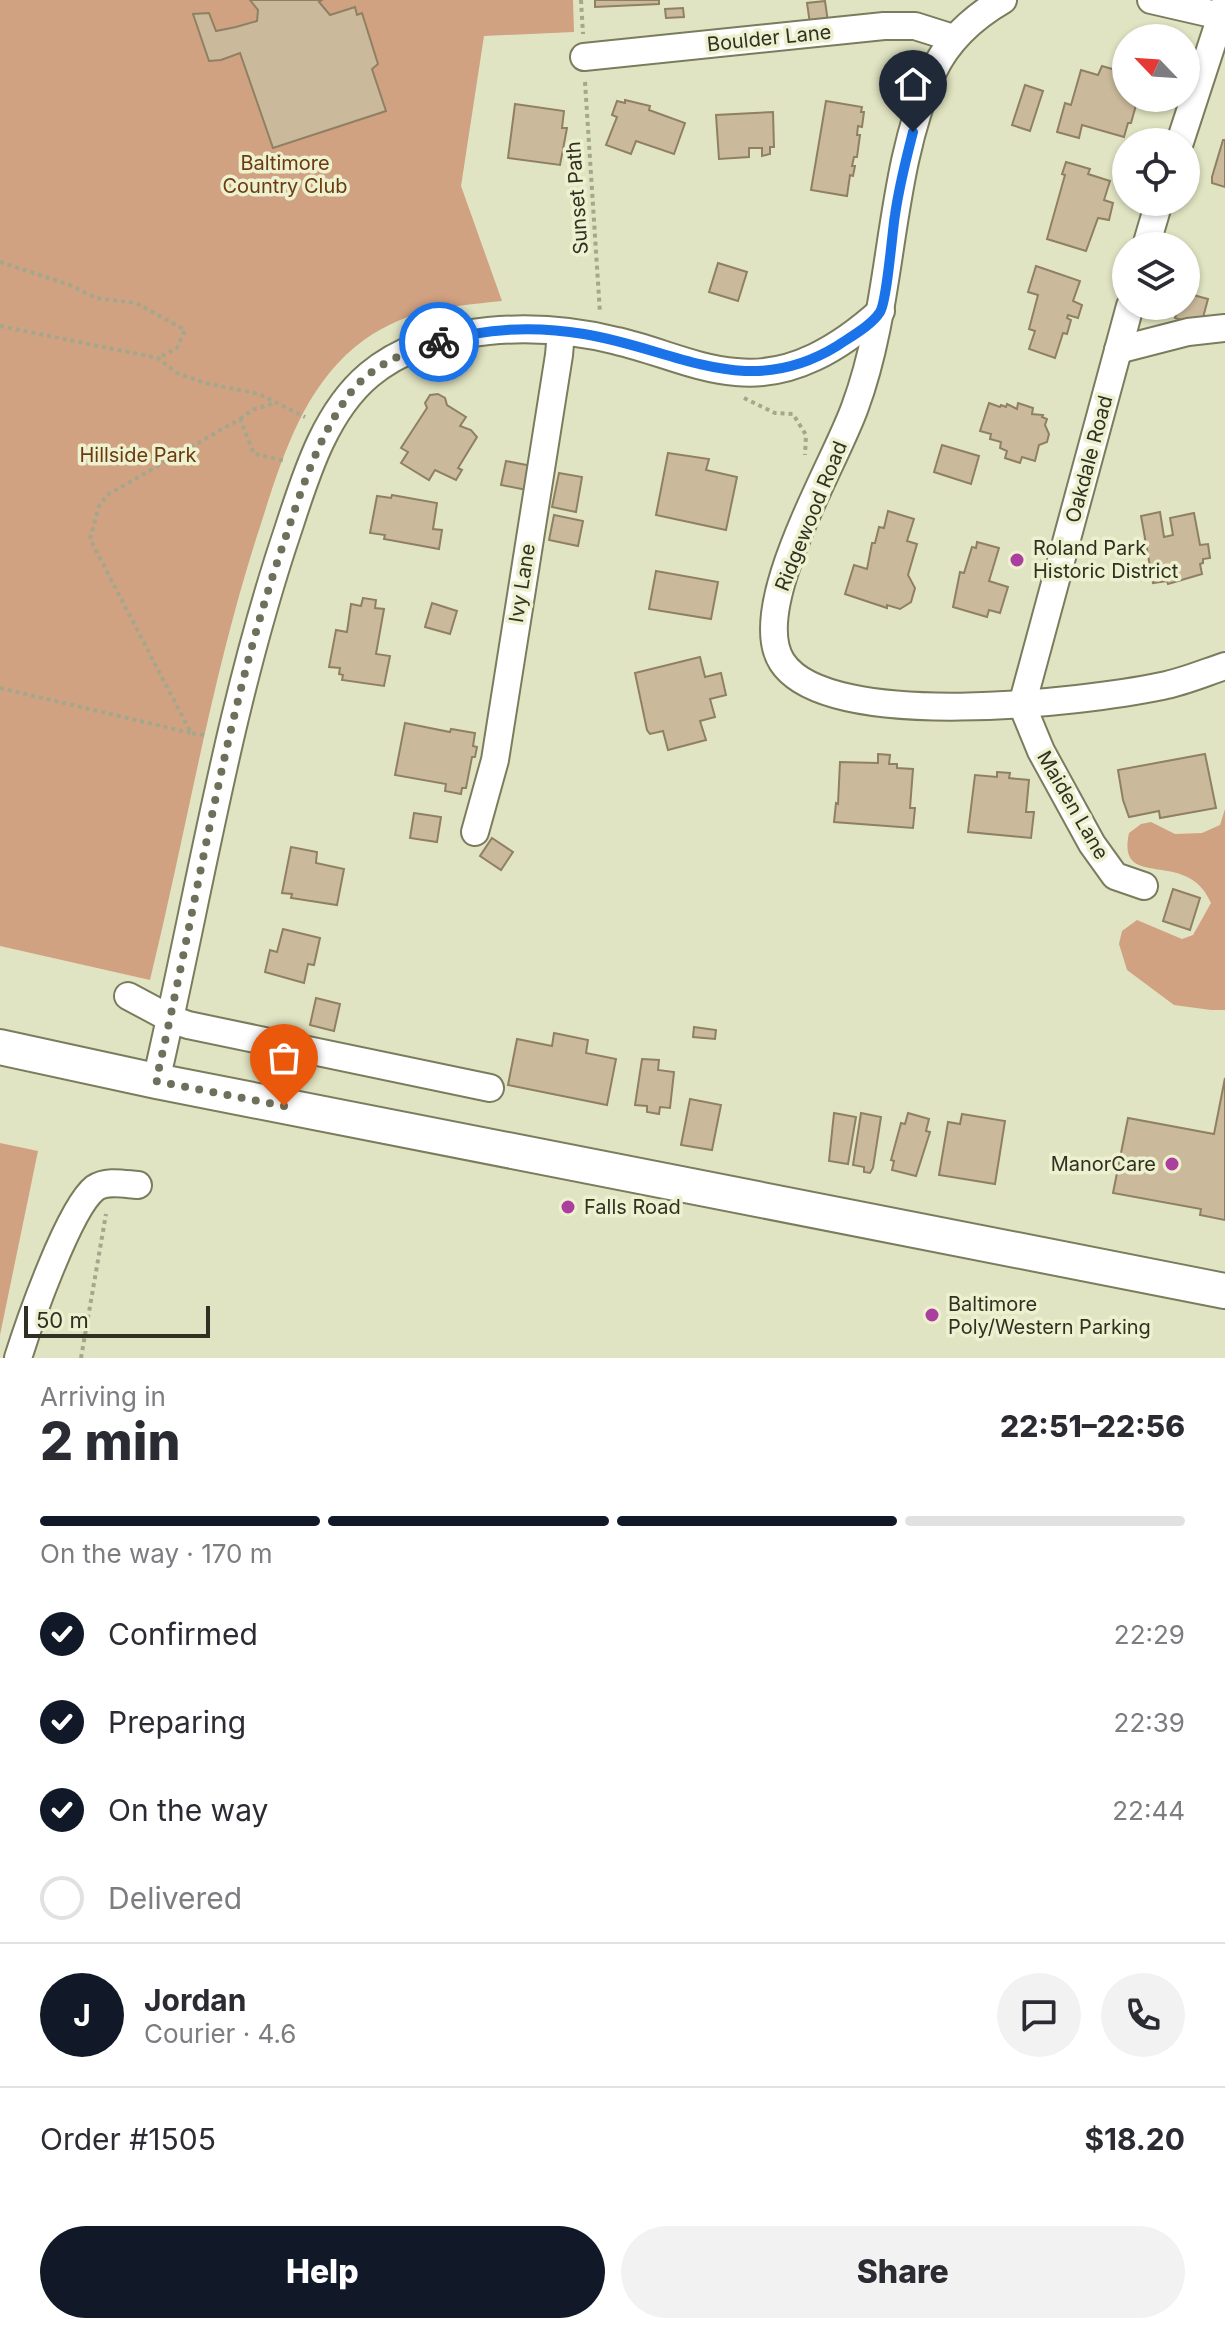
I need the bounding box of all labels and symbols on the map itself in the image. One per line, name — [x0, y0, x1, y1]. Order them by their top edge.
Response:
street label: Boulder Lane — [706, 20, 832, 56]
north arrow — [1112, 24, 1200, 112]
pin — [879, 50, 947, 132]
street label: Sunset Path — [561, 141, 593, 255]
park label: Baltimore Country Club — [222, 151, 348, 198]
courier — [399, 302, 479, 382]
street label: Oakdale Road — [1060, 393, 1118, 525]
street label: Ridgewood Road — [770, 437, 852, 595]
park label: Hillside Park — [79, 443, 197, 467]
place label: Roland Park Historic District — [1033, 536, 1179, 583]
street label: Ivy Lane — [504, 542, 540, 624]
marker: Roland Park Historic District — [1008, 551, 1026, 569]
street label: Maiden Lane — [1032, 746, 1114, 864]
pin — [250, 1024, 318, 1106]
place label: ManorCare — [1051, 1152, 1156, 1176]
marker: ManorCare — [1163, 1155, 1181, 1173]
place label: Falls Road — [584, 1195, 681, 1219]
marker: Falls Road — [559, 1198, 577, 1216]
place label: Baltimore Poly/Western Parking — [948, 1292, 1151, 1339]
scale bar — [24, 1302, 210, 1338]
marker: Baltimore Poly/Western Parking — [923, 1306, 941, 1324]

